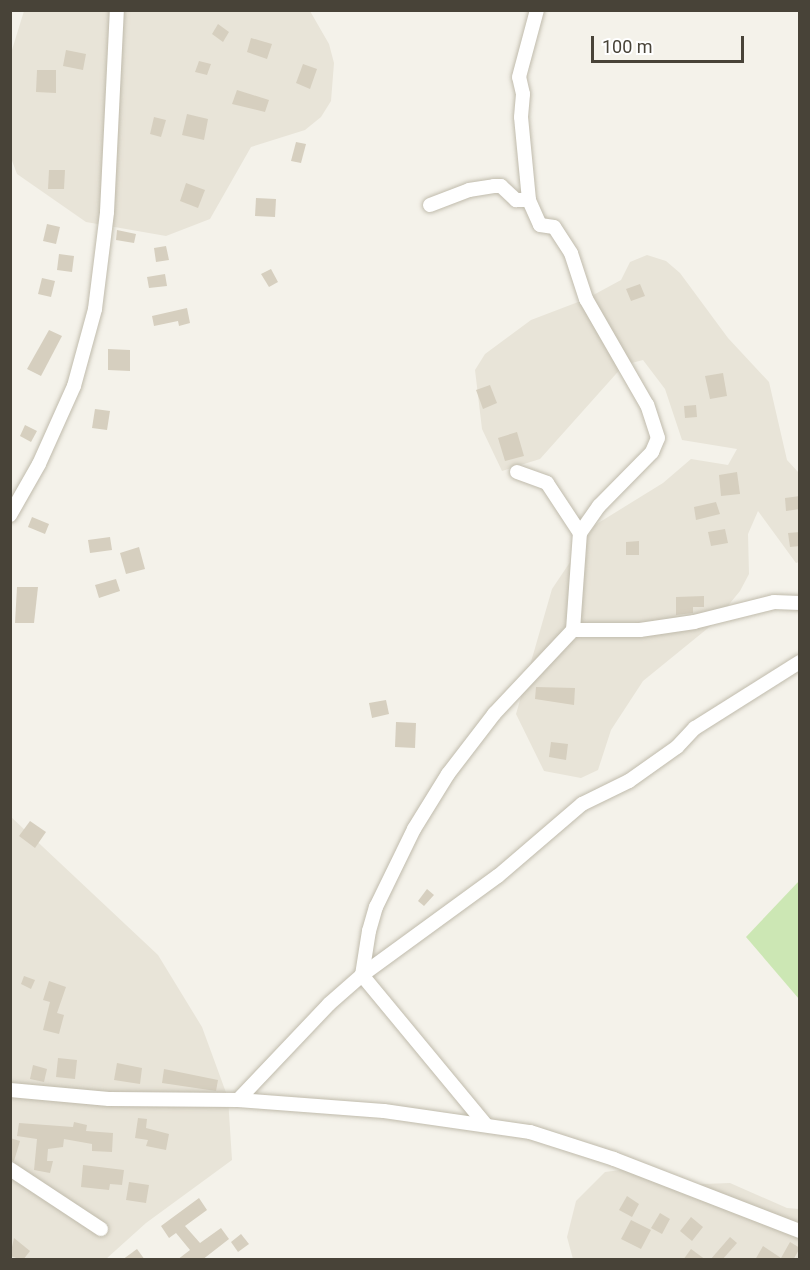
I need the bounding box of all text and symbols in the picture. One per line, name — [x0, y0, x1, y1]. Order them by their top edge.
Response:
scale bar — [594, 24, 747, 62]
text: 100 m — [602, 36, 653, 57]

